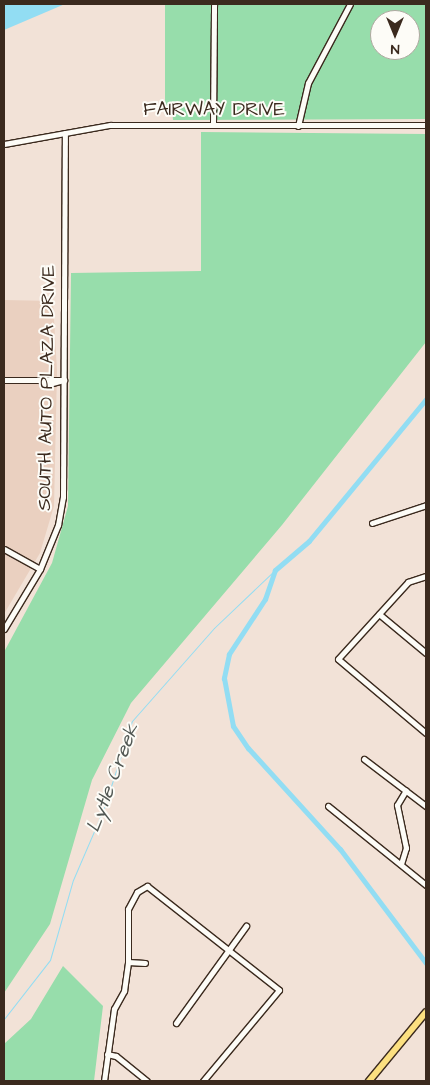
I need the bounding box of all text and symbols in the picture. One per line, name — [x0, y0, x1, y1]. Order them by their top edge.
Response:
north arrow — [370, 10, 420, 60]
text: N — [391, 39, 399, 59]
street label: FAIRWAY DRIVE — [143, 99, 285, 121]
street label: SOUTH AUTO PLAZA DRIVE — [33, 265, 61, 511]
water label: Lytle Creek — [81, 720, 145, 836]

